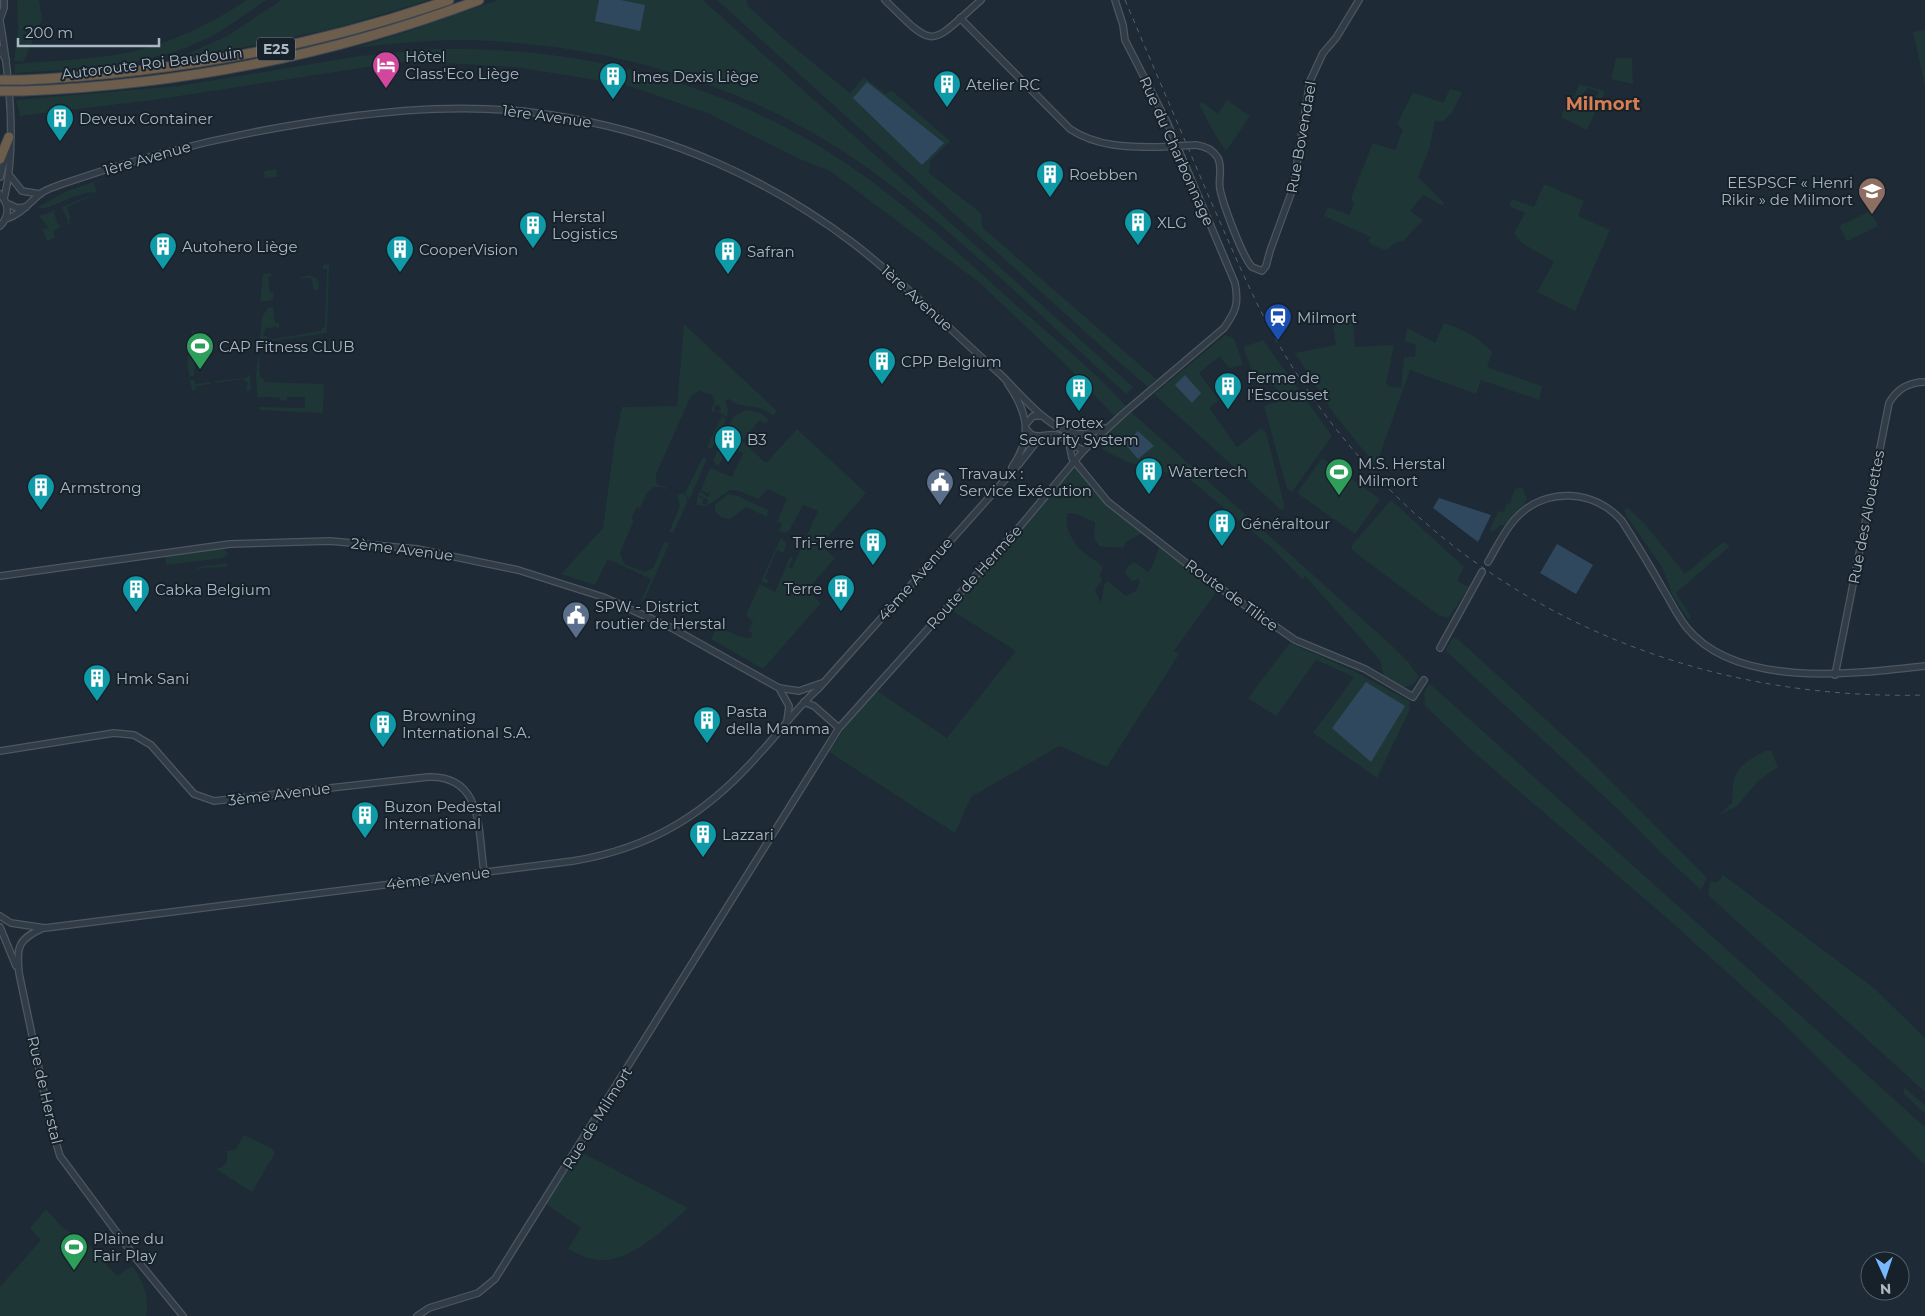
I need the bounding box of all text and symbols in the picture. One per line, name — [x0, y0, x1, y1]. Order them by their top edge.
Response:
scale bar — [18, 15, 159, 47]
text: 200 m — [25, 23, 73, 42]
road number: E25 — [257, 38, 295, 61]
street label: Autoroute Roi Baudouin — [60, 42, 244, 84]
place label: Hôtel Class'Eco Liège — [405, 47, 519, 83]
hotel icon: Hôtel Class'Eco Liège — [371, 50, 401, 89]
building icon: Imes Dexis Liège — [598, 61, 628, 100]
place label: Imes Dexis Liège — [632, 67, 759, 86]
building icon: Atelier RC — [932, 69, 962, 108]
street label: Rue du Charbonnage — [1135, 73, 1219, 229]
place label: Atelier RC — [966, 75, 1040, 94]
street label: Rue Bovendael — [1282, 79, 1320, 195]
district label: Milmort — [1566, 93, 1640, 115]
street label: 1ère Avenue — [501, 100, 593, 132]
building icon: Deveux Container — [45, 103, 75, 142]
place label: Deveux Container — [79, 109, 213, 128]
street label: 1ère Avenue — [101, 136, 193, 180]
building icon: Roebben — [1035, 159, 1065, 198]
place label: Roebben — [1069, 165, 1138, 184]
place label: EESPSCF « Henri Rikir » de Milmort — [1721, 173, 1853, 209]
school or university icon: EESPSCF « Henri Rikir » de Milmort — [1857, 176, 1887, 215]
place label: Herstal Logistics — [552, 207, 618, 243]
building icon: XLG — [1123, 207, 1153, 246]
building icon: Herstal Logistics — [518, 210, 548, 249]
place label: XLG — [1157, 213, 1187, 232]
building icon: Autohero Liège — [148, 231, 178, 270]
building icon: CooperVision — [385, 234, 415, 273]
building icon: Safran — [713, 236, 743, 275]
place label: Autohero Liège — [182, 237, 298, 256]
place label: CooperVision — [419, 240, 518, 259]
place label: Safran — [747, 242, 795, 261]
street label: 1ère Avenue — [877, 261, 957, 335]
station icon: Milmort — [1263, 302, 1293, 341]
place label: Milmort — [1297, 308, 1357, 327]
sports icon: CAP Fitness CLUB — [185, 331, 215, 370]
place label: CAP Fitness CLUB — [219, 337, 355, 356]
building icon: CPP Belgium — [867, 346, 897, 385]
place label: CPP Belgium — [901, 352, 1002, 371]
place label: Ferme de l'Escousset — [1247, 368, 1329, 404]
building icon: Ferme de l'Escousset — [1213, 371, 1243, 410]
building icon: Protex Security System — [1064, 373, 1094, 412]
place label: Protex Security System — [1019, 413, 1139, 449]
building icon: B3 — [713, 424, 743, 463]
place label: B3 — [747, 430, 767, 449]
street label: Rue des Alouettes — [1844, 449, 1888, 585]
place label: M.S. Herstal Milmort — [1358, 454, 1446, 490]
building icon: Watertech — [1134, 456, 1164, 495]
sports icon: M.S. Herstal Milmort — [1324, 457, 1354, 496]
place label: Watertech — [1168, 462, 1247, 481]
place label: Travaux : Service Exécution — [959, 464, 1092, 500]
public building icon: Travaux : Service Exécution — [925, 467, 955, 506]
building icon: Armstrong — [26, 472, 56, 511]
place label: Armstrong — [60, 478, 142, 497]
building icon: Généraltour — [1207, 508, 1237, 547]
place label: Généraltour — [1241, 514, 1330, 533]
street label: Route de Hermée — [922, 521, 1026, 633]
building icon: Tri-Terre — [858, 527, 888, 566]
street label: 2ème Avenue — [350, 533, 454, 565]
place label: Tri-Terre — [793, 533, 854, 552]
street label: 4ème Avenue — [873, 533, 957, 625]
street label: Route de Tilice — [1182, 555, 1282, 635]
building icon: Terre — [826, 573, 856, 612]
building icon: Cabka Belgium — [121, 574, 151, 613]
place label: Terre — [784, 579, 822, 598]
place label: Cabka Belgium — [155, 580, 271, 599]
place label: SPW - District routier de Herstal — [595, 597, 726, 633]
public building icon: SPW - District routier de Herstal — [561, 600, 591, 639]
building icon: Hmk Sani — [82, 663, 112, 702]
place label: Hmk Sani — [116, 669, 189, 688]
place label: Pasta della Mamma — [726, 702, 830, 738]
building icon: Pasta della Mamma — [692, 705, 722, 744]
place label: Browning International S.A. — [402, 706, 531, 742]
building icon: Browning International S.A. — [368, 709, 398, 748]
street label: 3ème Avenue — [227, 778, 331, 810]
place label: Buzon Pedestal International — [384, 797, 501, 833]
building icon: Buzon Pedestal International — [350, 800, 380, 839]
building icon: Lazzari — [688, 819, 718, 858]
place label: Lazzari — [722, 825, 774, 844]
street label: 4ème Avenue — [385, 862, 491, 894]
street label: Rue de Herstal — [23, 1034, 67, 1146]
street label: Rue de Milmort — [558, 1063, 636, 1173]
place label: Plaine du Fair Play — [93, 1229, 164, 1265]
sports icon: Plaine du Fair Play — [59, 1232, 89, 1271]
north arrow — [1860, 1251, 1910, 1301]
text: N — [1880, 1280, 1892, 1298]

